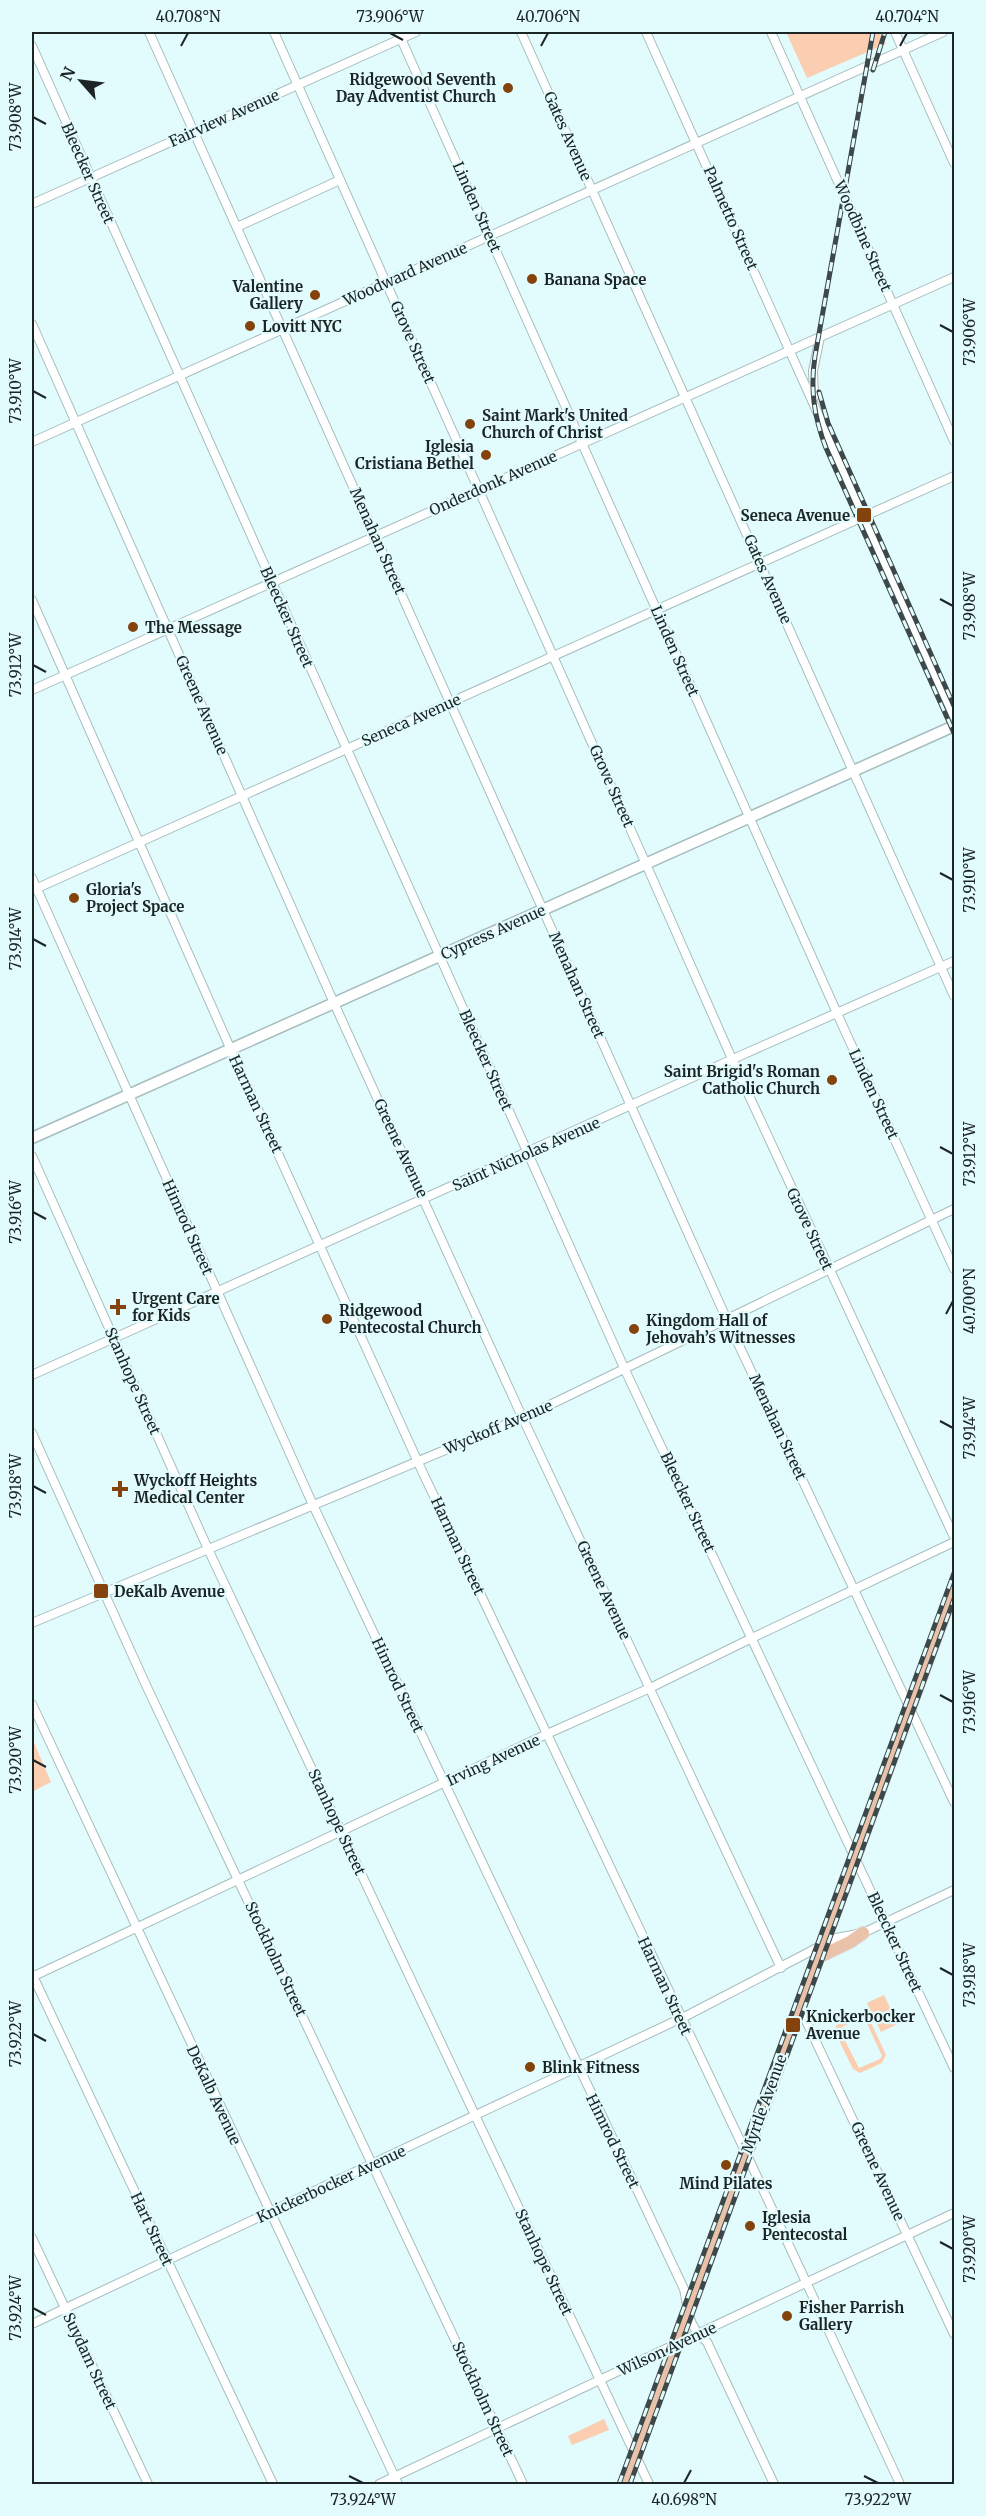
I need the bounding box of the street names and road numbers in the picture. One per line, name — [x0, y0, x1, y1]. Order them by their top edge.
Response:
street label: Fairview Avenue — [166, 85, 282, 151]
street label: Gates Avenue — [540, 88, 596, 184]
street label: Bleecker Street — [57, 120, 119, 226]
street label: Linden Street — [449, 159, 506, 255]
street label: Palmetto Street — [700, 163, 762, 273]
street label: Woodbine Street — [830, 177, 896, 295]
street label: Woodward Avenue — [339, 238, 470, 310]
street label: Grove Street — [386, 298, 440, 386]
street label: Onderdonk Avenue — [426, 446, 560, 520]
street label: Menahan Street — [346, 485, 410, 597]
street label: Gates Avenue — [740, 531, 796, 627]
street label: Bleecker Street — [256, 564, 318, 670]
street label: Linden Street — [647, 603, 704, 699]
street label: Greene Avenue — [172, 652, 232, 758]
street label: Seneca Avenue — [358, 690, 464, 750]
street label: Grove Street — [585, 742, 639, 830]
street label: Cypress Avenue — [438, 900, 549, 964]
street label: Menahan Street — [545, 929, 609, 1041]
street label: Bleecker Street — [455, 1007, 517, 1113]
street label: Linden Street — [845, 1046, 903, 1142]
street label: Harman Street — [225, 1052, 287, 1156]
street label: Greene Avenue — [370, 1096, 432, 1201]
street label: Saint Nicholas Avenue — [449, 1113, 603, 1195]
street label: Himrod Street — [158, 1176, 218, 1278]
street label: Grove Street — [783, 1185, 837, 1273]
street label: Stanhope Street — [101, 1324, 165, 1438]
street label: Menahan Street — [745, 1371, 811, 1483]
street label: Wyckoff Avenue — [440, 1395, 555, 1459]
street label: Bleecker Street — [656, 1449, 720, 1555]
street label: Harman Street — [427, 1494, 489, 1598]
street label: Greene Avenue — [573, 1538, 635, 1643]
street label: Himrod Street — [368, 1634, 428, 1736]
street label: Irving Avenue — [443, 1730, 543, 1790]
street label: Stanhope Street — [304, 1766, 370, 1878]
street label: Bleecker Street — [863, 1889, 927, 1995]
street label: Stockholm Street — [241, 1898, 311, 2020]
street label: Harman Street — [634, 1934, 696, 2038]
street label: DeKalb Avenue — [183, 2042, 245, 2148]
street label: Myrtle Avenue — [737, 2052, 791, 2156]
street label: Himrod Street — [582, 2091, 644, 2191]
street label: Greene Avenue — [847, 2119, 909, 2224]
street label: Knickerbocker Avenue — [253, 2141, 409, 2227]
street label: Hart Street — [127, 2189, 177, 2269]
street label: Stanhope Street — [511, 2206, 577, 2318]
street label: Suydam Street — [59, 2309, 121, 2413]
street label: Wilson Avenue — [614, 2318, 719, 2381]
street label: Stockholm Street — [448, 2338, 518, 2460]

